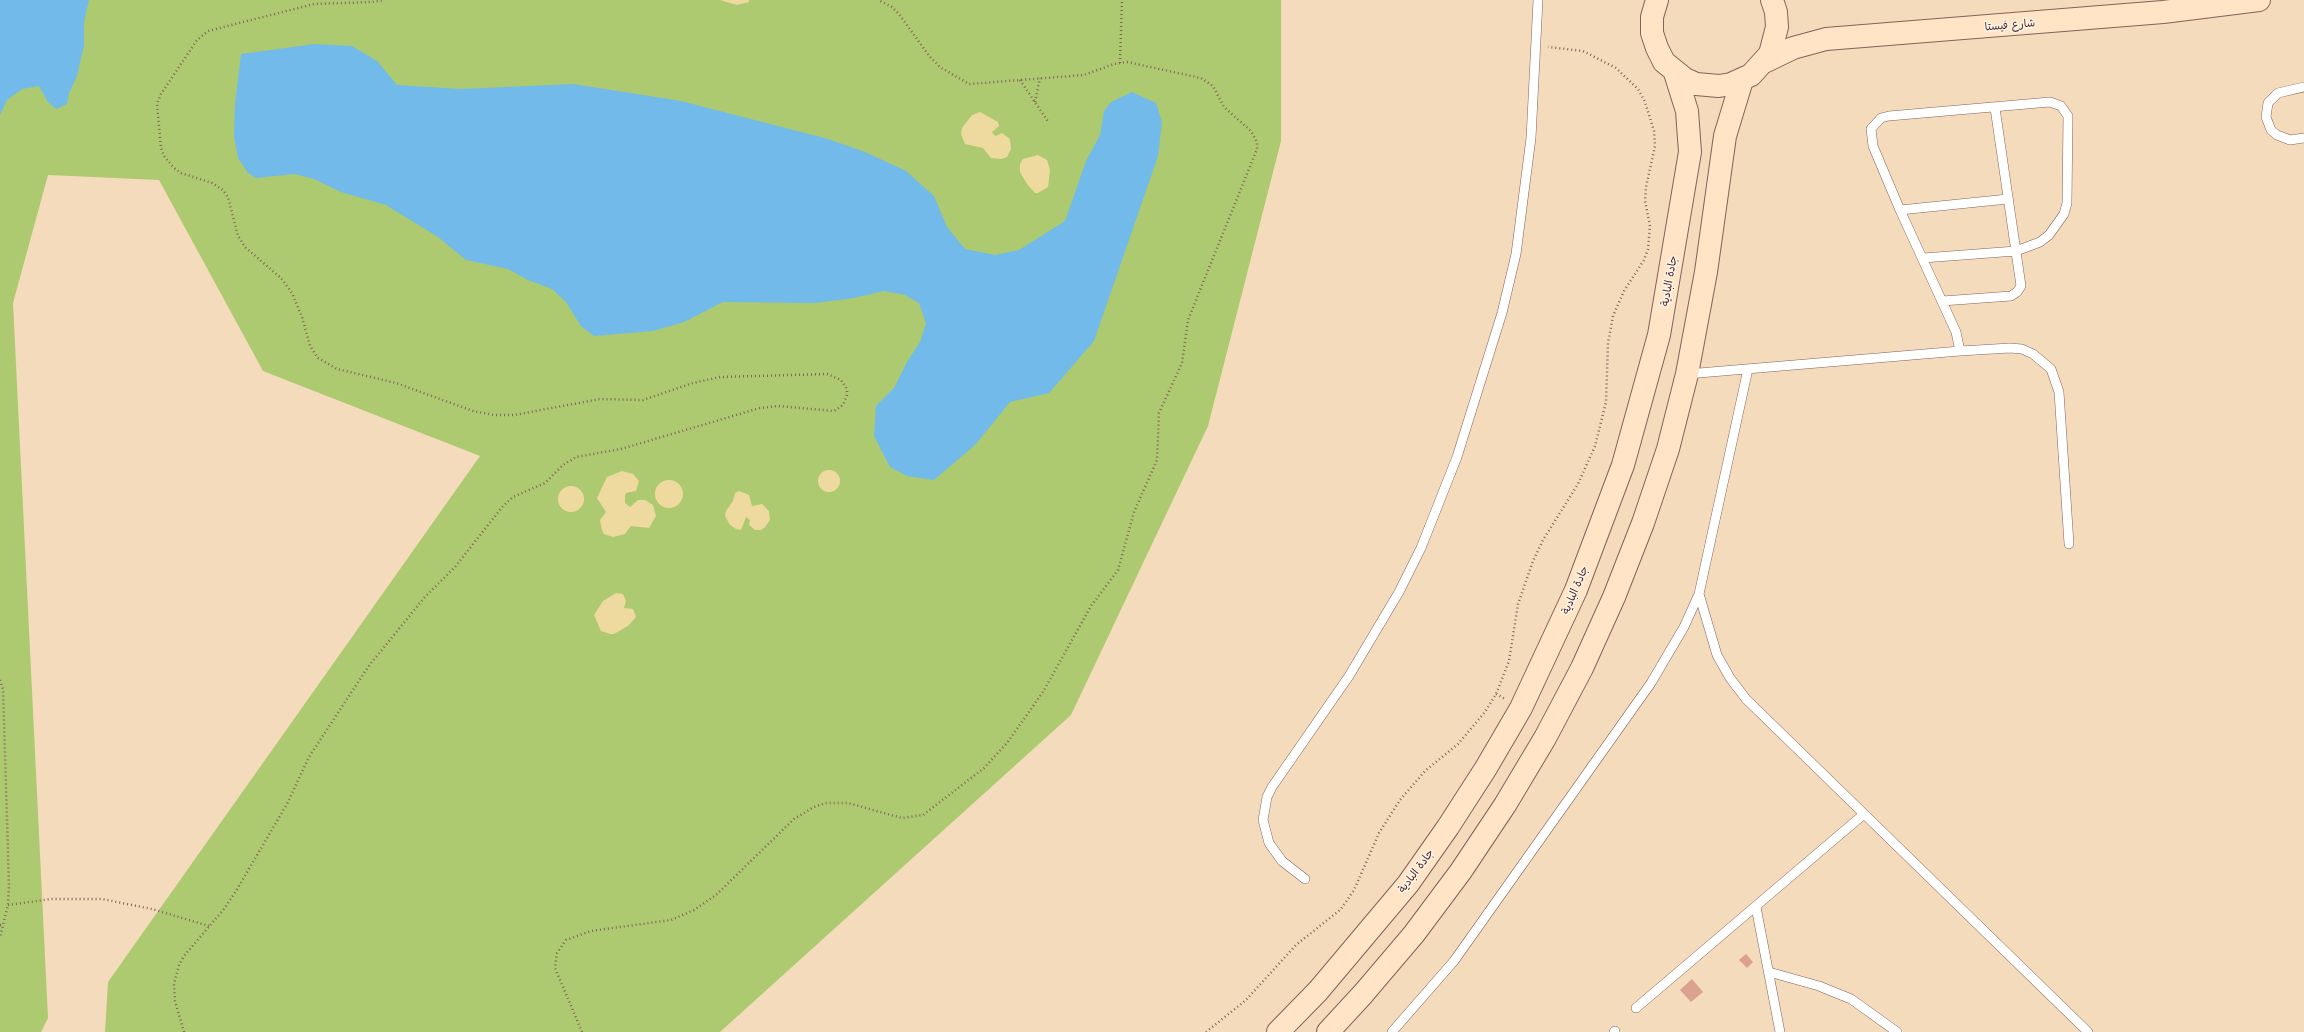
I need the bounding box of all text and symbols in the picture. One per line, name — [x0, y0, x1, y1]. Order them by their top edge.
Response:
street label: شارع فيستا — [1984, 16, 2036, 34]
street label: جادة البادية — [1658, 255, 1680, 307]
street label: جادة البادية — [1559, 564, 1591, 616]
street label: جادة البادية — [1395, 847, 1437, 895]

